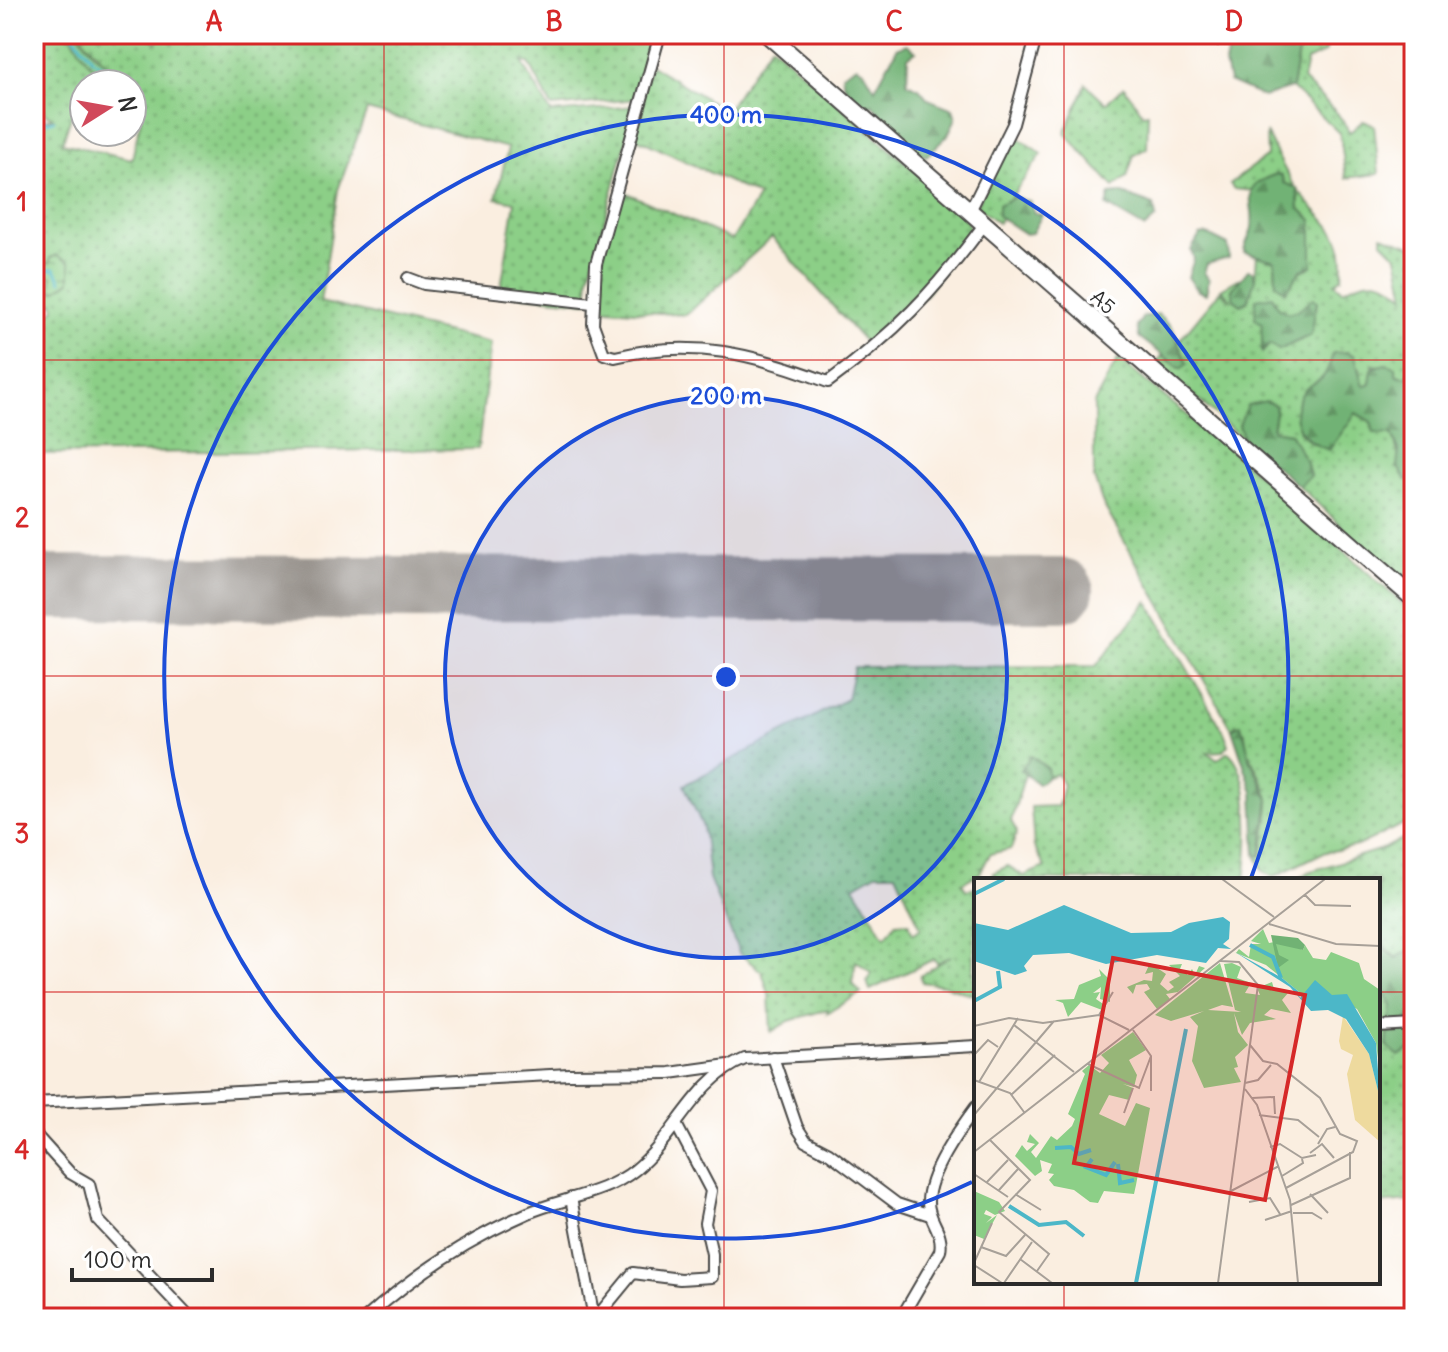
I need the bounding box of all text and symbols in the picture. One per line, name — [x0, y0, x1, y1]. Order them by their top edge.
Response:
text: A — [206, 5, 223, 38]
text: B — [545, 5, 563, 38]
text: C — [885, 5, 903, 38]
text: D — [1225, 5, 1243, 38]
north arrow — [68, 68, 148, 148]
text: N — [112, 94, 143, 114]
text: 400 m — [690, 99, 762, 129]
text: 1 — [17, 185, 27, 218]
street label: A5 — [1086, 284, 1121, 319]
text: 200 m — [690, 380, 762, 410]
text: 2 — [15, 501, 29, 534]
centre of rings — [712, 663, 740, 691]
text: 3 — [15, 817, 29, 850]
inset map — [974, 878, 1380, 1284]
text: 4 — [14, 1133, 30, 1166]
scale bar — [72, 1232, 212, 1282]
text: 100 m — [84, 1244, 152, 1274]

